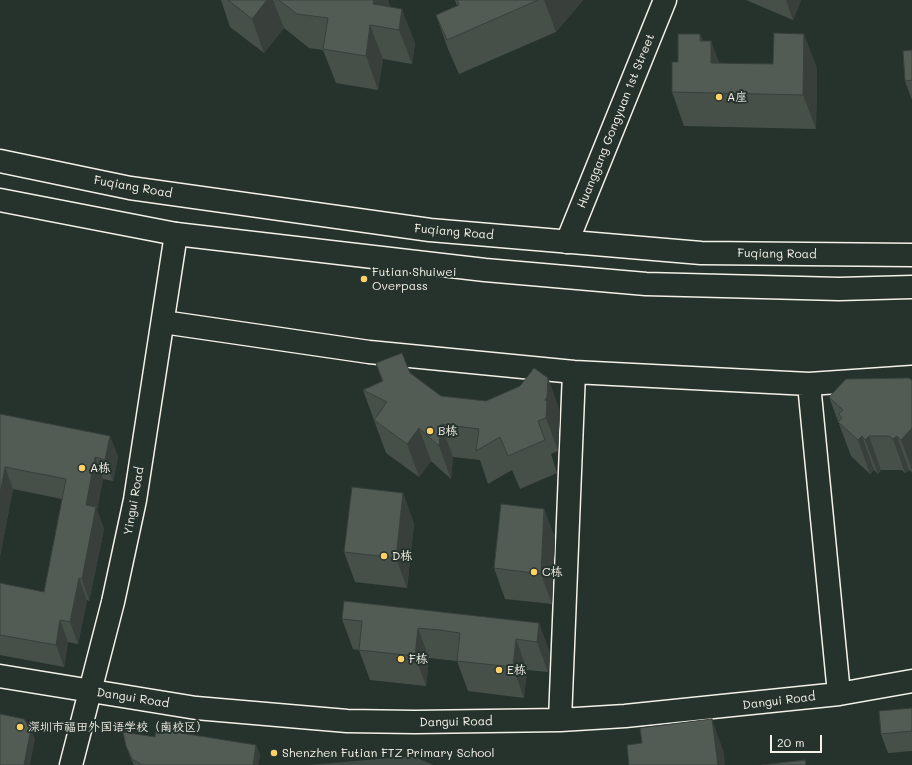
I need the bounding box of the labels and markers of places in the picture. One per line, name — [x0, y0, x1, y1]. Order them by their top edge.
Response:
place label: A座 — [727, 90, 747, 104]
marker: A座 — [714, 92, 724, 102]
place label: Futian Shuiwei Overpass — [372, 265, 456, 293]
marker: Futian Shuiwei Overpass — [359, 274, 369, 284]
place label: B栋 — [438, 424, 457, 438]
marker: B栋 — [425, 426, 435, 436]
place label: A栋 — [90, 461, 110, 475]
marker: A栋 — [77, 463, 87, 473]
place label: D栋 — [392, 549, 412, 563]
marker: D栋 — [379, 551, 389, 561]
place label: C栋 — [542, 565, 563, 579]
marker: C栋 — [529, 567, 539, 577]
place label: F栋 — [409, 652, 428, 666]
marker: F栋 — [396, 654, 406, 664]
place label: E栋 — [507, 663, 526, 677]
marker: E栋 — [494, 665, 504, 675]
place label: 深圳市福田外国语学校（南校区） — [28, 720, 208, 734]
marker: 深圳市福田外国语学校（南校区） — [15, 722, 25, 732]
place label: Shenzhen Futian FTZ Primary School — [282, 746, 494, 760]
marker: Shenzhen Futian FTZ Primary School — [269, 748, 279, 758]

